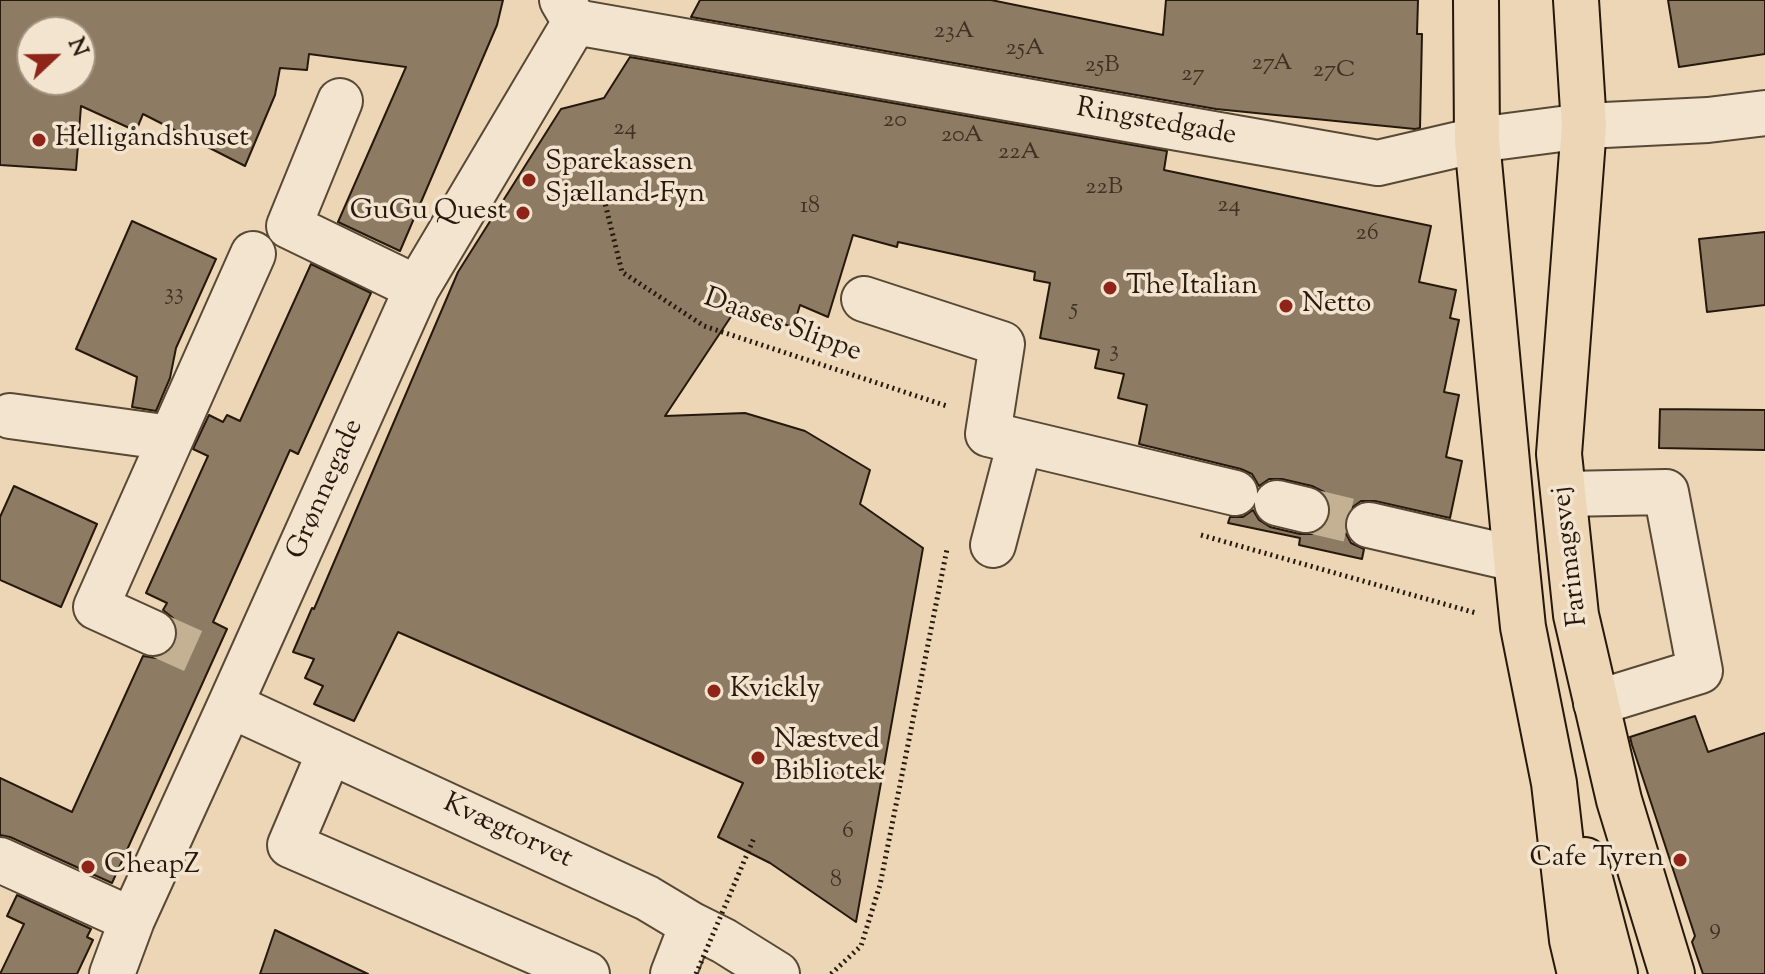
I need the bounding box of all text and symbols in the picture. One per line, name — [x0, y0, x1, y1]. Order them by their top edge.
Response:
north arrow — [16, 16, 96, 96]
house number: 23A — [934, 19, 974, 47]
text: N — [58, 34, 95, 62]
house number: 25A — [1006, 36, 1044, 64]
house number: 27A — [1251, 51, 1293, 79]
house number: 25B — [1085, 53, 1119, 81]
house number: 27C — [1313, 58, 1355, 86]
house number: 27 — [1181, 62, 1205, 90]
street label: Ringstedgade — [1073, 93, 1239, 155]
house number: 20 — [883, 108, 907, 136]
house number: 24 — [613, 116, 637, 144]
place label: Helligåndshuset — [55, 123, 249, 157]
house number: 20A — [941, 123, 983, 151]
marker: Helligåndshuset — [30, 131, 48, 149]
house number: 22A — [998, 140, 1040, 168]
place label: Sparekassen Sjælland-Fyn — [545, 147, 705, 213]
marker: Sparekassen Sjælland-Fyn — [520, 171, 538, 189]
house number: 22B — [1085, 175, 1123, 203]
house number: 24 — [1217, 193, 1241, 221]
house number: 18 — [800, 194, 820, 222]
place label: GuGu Quest — [350, 196, 507, 230]
marker: GuGu Quest — [514, 204, 532, 222]
house number: 26 — [1355, 221, 1379, 249]
place label: The Italian — [1126, 271, 1258, 305]
marker: The Italian — [1101, 279, 1119, 297]
house number: 33 — [164, 281, 184, 309]
street label: Daases Slippe — [699, 283, 865, 371]
place label: Netto — [1302, 289, 1371, 323]
house number: 5 — [1070, 296, 1078, 324]
marker: Netto — [1277, 297, 1295, 315]
house number: 3 — [1109, 338, 1119, 366]
street label: Grønnegade — [281, 415, 373, 565]
street label: Farimagsvej — [1547, 484, 1597, 628]
place label: Kvickly — [730, 674, 820, 708]
marker: Kvickly — [705, 682, 723, 700]
place label: Næstved Bibliotek — [774, 725, 883, 791]
marker: Næstved Bibliotek — [749, 749, 767, 767]
street label: Kvægtorvet — [437, 788, 577, 878]
house number: 6 — [842, 819, 854, 847]
place label: Cafe Tyren — [1530, 843, 1664, 877]
place label: CheapZ — [104, 850, 200, 884]
marker: Cafe Tyren — [1671, 851, 1689, 869]
marker: CheapZ — [79, 858, 97, 876]
house number: 8 — [830, 868, 842, 896]
house number: 9 — [1709, 916, 1721, 944]

